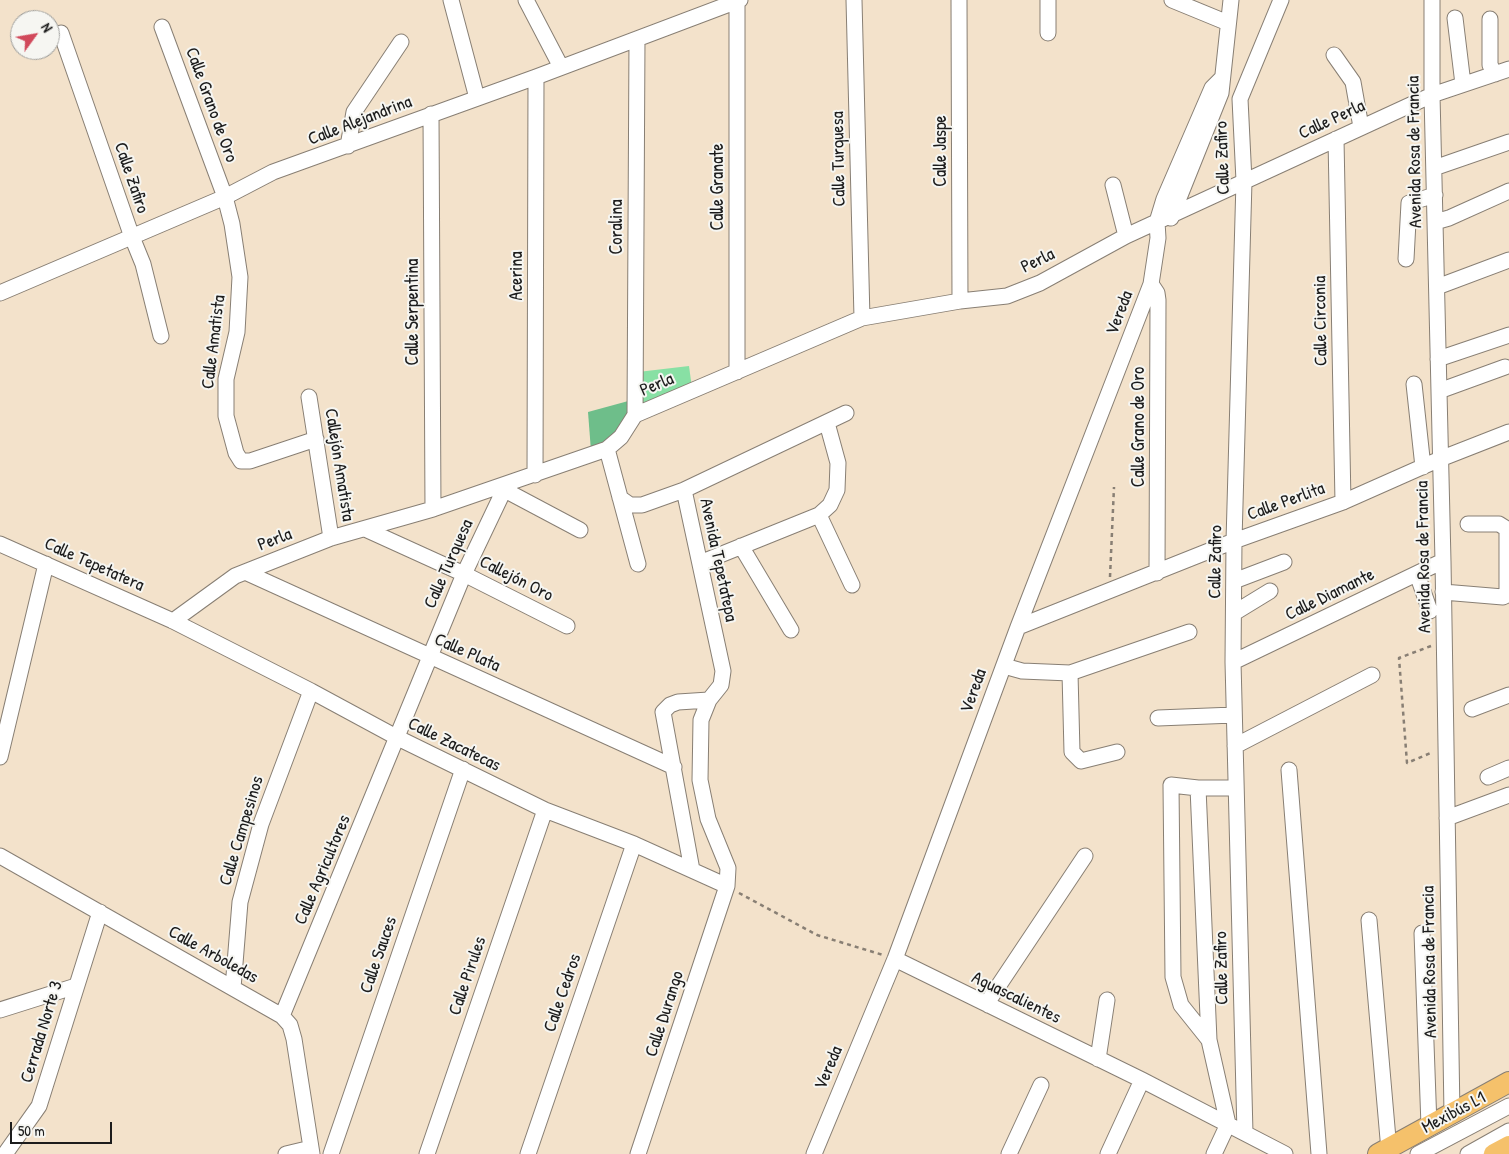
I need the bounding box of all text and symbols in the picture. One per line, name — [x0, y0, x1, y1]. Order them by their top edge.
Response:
north arrow — [10, 10, 60, 60]
text: N — [37, 19, 57, 36]
street label: Calle Grano de Oro — [180, 45, 242, 165]
street label: Avenida Rosa de Francia — [1403, 76, 1427, 228]
street label: Calle Alejandrina — [305, 91, 415, 151]
street label: Calle Perla — [1295, 95, 1369, 145]
street label: Calle Turquesa — [827, 111, 851, 207]
street label: Calle Jaspe — [930, 115, 952, 187]
street label: Calle Zafiro — [1211, 121, 1235, 195]
street label: Calle Zafiro — [109, 140, 153, 216]
street label: Calle Granate — [707, 143, 729, 231]
street label: Coralina — [606, 199, 628, 255]
street label: Perla — [1018, 244, 1058, 278]
street label: Acerina — [506, 251, 528, 301]
street label: Calle Serpentina — [402, 259, 424, 365]
street label: Calle Circonia — [1309, 276, 1333, 366]
street label: Vereda — [1102, 288, 1138, 338]
street label: Calle Amatista — [198, 294, 230, 390]
street label: Calle Grano de Oro — [1128, 367, 1150, 487]
street label: Perla — [637, 368, 677, 402]
street label: Callejón Amatista — [319, 407, 359, 523]
street label: Calle Perlita — [1244, 478, 1328, 526]
street label: Avenida Rosa de Francia — [1412, 481, 1436, 633]
street label: Avenida Tepetatepa — [694, 496, 742, 624]
street label: Calle Turquesa — [420, 516, 478, 612]
street label: Perla — [255, 524, 295, 556]
street label: Calle Zafiro — [1205, 525, 1227, 599]
street label: Calle Tepetatera — [41, 533, 147, 597]
street label: Callejón Oro — [476, 551, 556, 607]
street label: Calle Diamante — [1282, 564, 1378, 626]
street label: Calle Plata — [431, 629, 503, 677]
street label: Vereda — [956, 666, 992, 716]
street label: Calle Zacatecas — [404, 713, 504, 777]
street label: Calle Campesinos — [215, 774, 269, 888]
street label: Calle Agricultores — [290, 812, 356, 928]
street label: Avenida Rosa de Francia — [1418, 886, 1442, 1038]
street label: Calle Sauces — [356, 914, 402, 996]
street label: Calle Arboledas — [164, 921, 262, 989]
street label: Calle Zafiro — [1211, 931, 1233, 1005]
street label: Calle Pirules — [444, 934, 492, 1018]
street label: Calle Cedros — [540, 951, 586, 1035]
street label: Aguascalientes — [968, 967, 1064, 1029]
street label: Calle Durango — [641, 968, 689, 1060]
street label: Cerrada Norte 3 — [16, 978, 68, 1086]
street label: Vereda — [810, 1043, 848, 1093]
street label: Mexibús L1 — [1419, 1087, 1489, 1139]
scale bar — [12, 1112, 115, 1144]
text: 50 m — [18, 1120, 45, 1141]

